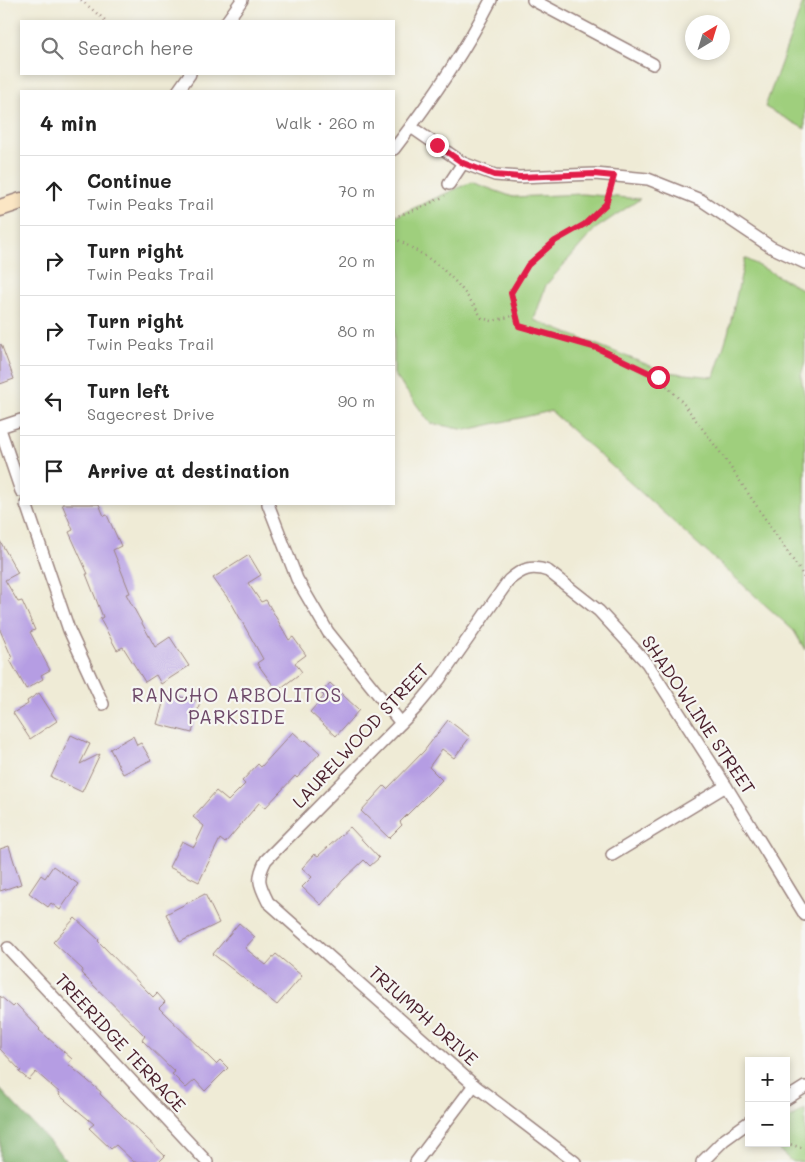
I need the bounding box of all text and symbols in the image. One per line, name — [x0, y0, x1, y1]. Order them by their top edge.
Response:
north arrow — [685, 15, 730, 60]
search box — [20, 20, 395, 75]
icon: search — [38, 34, 66, 62]
text: Search here — [78, 35, 194, 60]
text: 4 min — [40, 109, 97, 136]
text: Walk · 260 m — [275, 112, 375, 133]
route end — [426, 134, 449, 157]
text: Continue — [87, 168, 172, 193]
icon: ahead — [40, 177, 68, 205]
text: 70 m — [338, 180, 375, 201]
text: Twin Peaks Trail — [87, 193, 214, 214]
text: Turn right — [87, 238, 184, 263]
icon: right — [40, 247, 68, 275]
text: 20 m — [338, 250, 375, 271]
text: Twin Peaks Trail — [87, 263, 214, 284]
text: Turn right — [87, 308, 184, 333]
icon: right — [40, 317, 68, 345]
text: 80 m — [338, 320, 375, 341]
text: Twin Peaks Trail — [87, 333, 214, 354]
route start — [647, 366, 670, 389]
text: Turn left — [87, 378, 170, 403]
icon: left — [40, 387, 68, 415]
text: 90 m — [338, 390, 375, 411]
text: Sagecrest Drive — [87, 403, 215, 424]
icon: arrive — [40, 457, 68, 485]
text: Arrive at destination — [87, 458, 290, 483]
street label: SHADOWLINE STREET — [637, 630, 761, 799]
street label: LAURELWOOD STREET — [287, 658, 434, 813]
district label: RANCHO ARBOLITOS PARKSIDE — [132, 682, 342, 729]
street label: TRIUMPH DRIVE — [364, 960, 483, 1071]
street label: TREERIDGE TERRACE — [50, 968, 191, 1117]
map controls — [745, 1057, 790, 1147]
button: + — [745, 1057, 790, 1102]
button: − — [745, 1102, 790, 1147]

